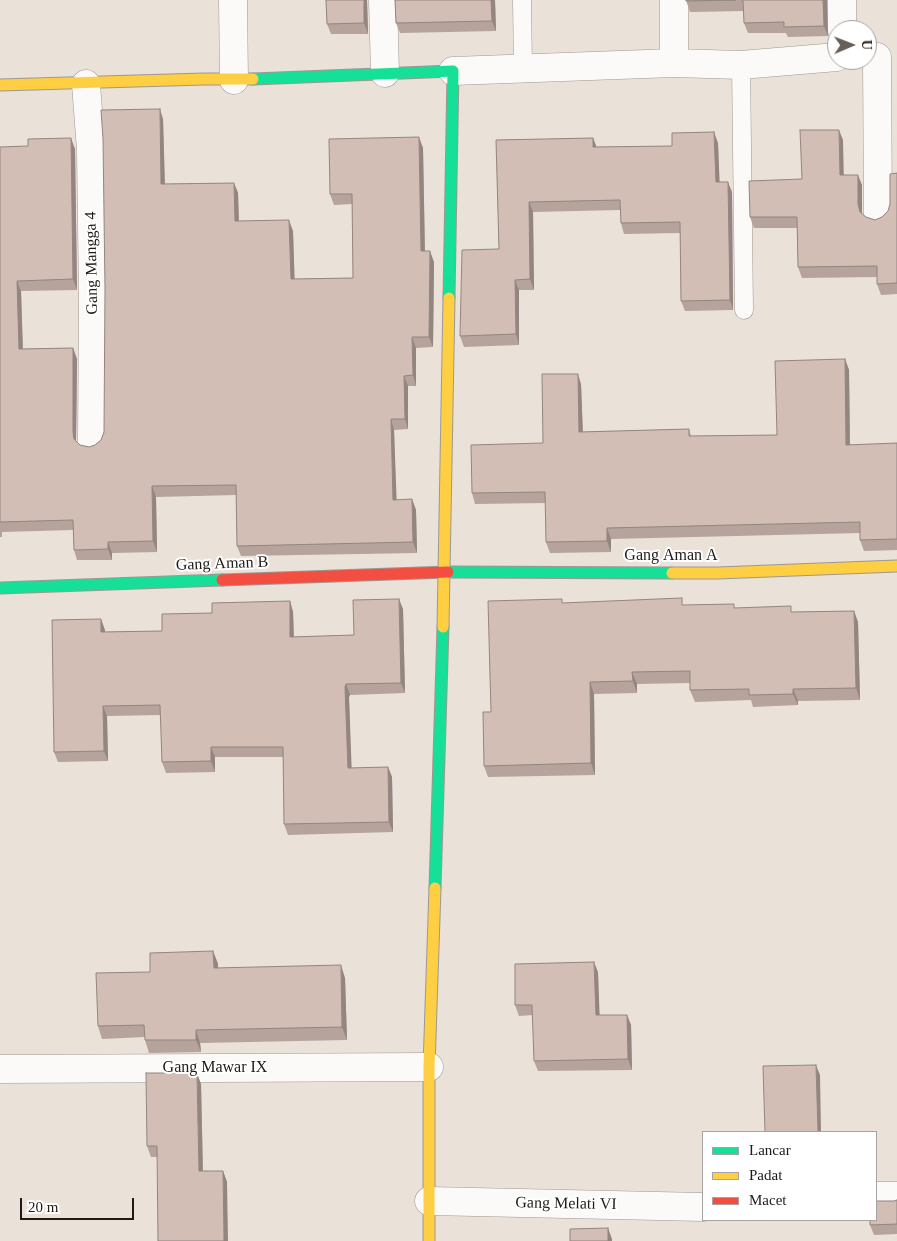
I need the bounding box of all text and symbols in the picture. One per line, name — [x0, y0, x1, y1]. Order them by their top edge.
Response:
north arrow — [827, 20, 877, 70]
text: U — [859, 40, 874, 50]
street label: Gang Mangga 4 — [82, 211, 102, 315]
street label: Gang Aman A — [624, 546, 718, 566]
street label: Gang Aman B — [175, 553, 269, 575]
street label: Gang Mawar IX — [163, 1058, 267, 1078]
legend — [702, 1131, 877, 1221]
text: Lancar — [749, 1142, 791, 1158]
text: Padat — [749, 1167, 782, 1183]
scale bar — [22, 1188, 136, 1220]
text: Macet — [749, 1192, 786, 1208]
street label: Gang Melati VI — [515, 1194, 617, 1214]
text: 20 m — [28, 1199, 58, 1215]

